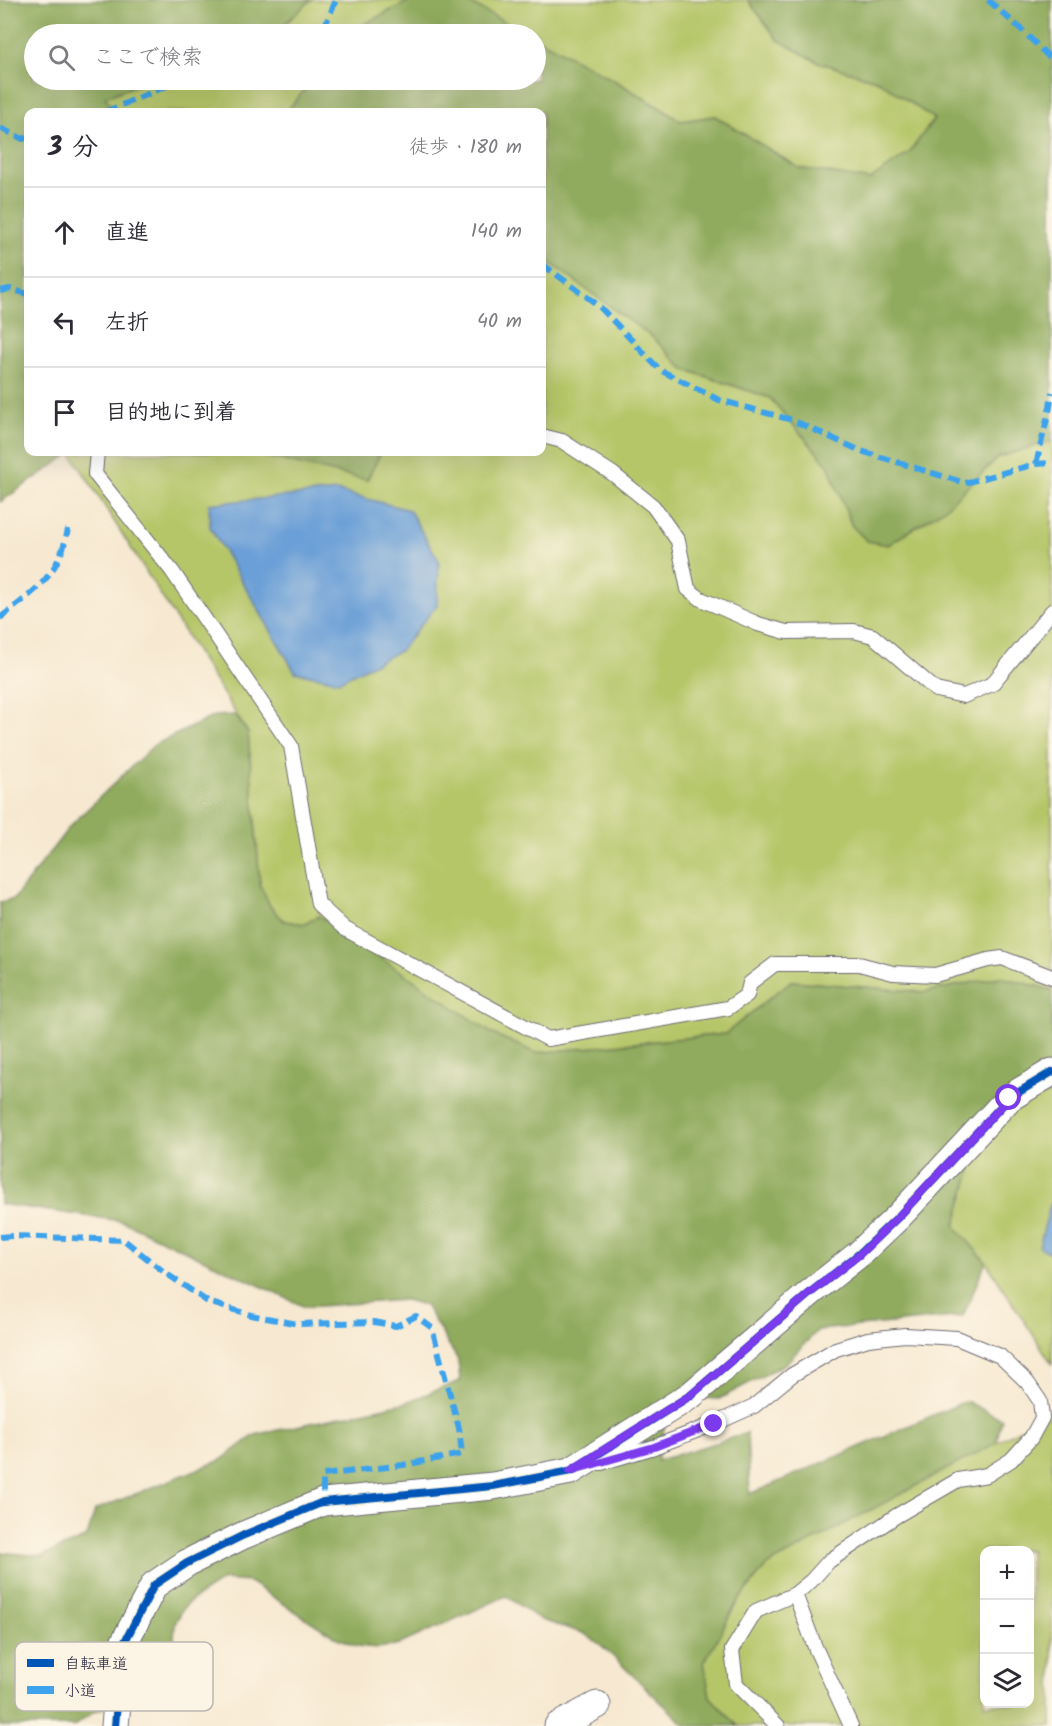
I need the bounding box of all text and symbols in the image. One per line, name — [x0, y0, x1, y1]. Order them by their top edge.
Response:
search box — [24, 24, 546, 90]
icon: search — [45, 41, 78, 74]
text: ここで検索 — [93, 41, 203, 76]
text: 3 分 — [48, 127, 98, 169]
text: 徒歩 · 180 m — [409, 132, 522, 164]
icon: ahead — [48, 216, 81, 249]
text: 直進 — [105, 216, 149, 251]
text: 140 m — [471, 216, 522, 248]
icon: left — [48, 306, 81, 339]
text: 左折 — [105, 306, 149, 341]
text: 40 m — [477, 306, 522, 338]
icon: arrive — [48, 396, 81, 429]
text: 目的地に到着 — [105, 396, 237, 431]
route start — [995, 1084, 1021, 1110]
route end — [700, 1410, 726, 1436]
map controls — [980, 1546, 1034, 1708]
button: + — [980, 1546, 1034, 1600]
button: − — [980, 1600, 1034, 1654]
legend — [15, 1642, 213, 1711]
text: 自転車道 — [64, 1652, 128, 1677]
button: layers — [980, 1654, 1034, 1708]
text: 小道 — [64, 1679, 96, 1704]

